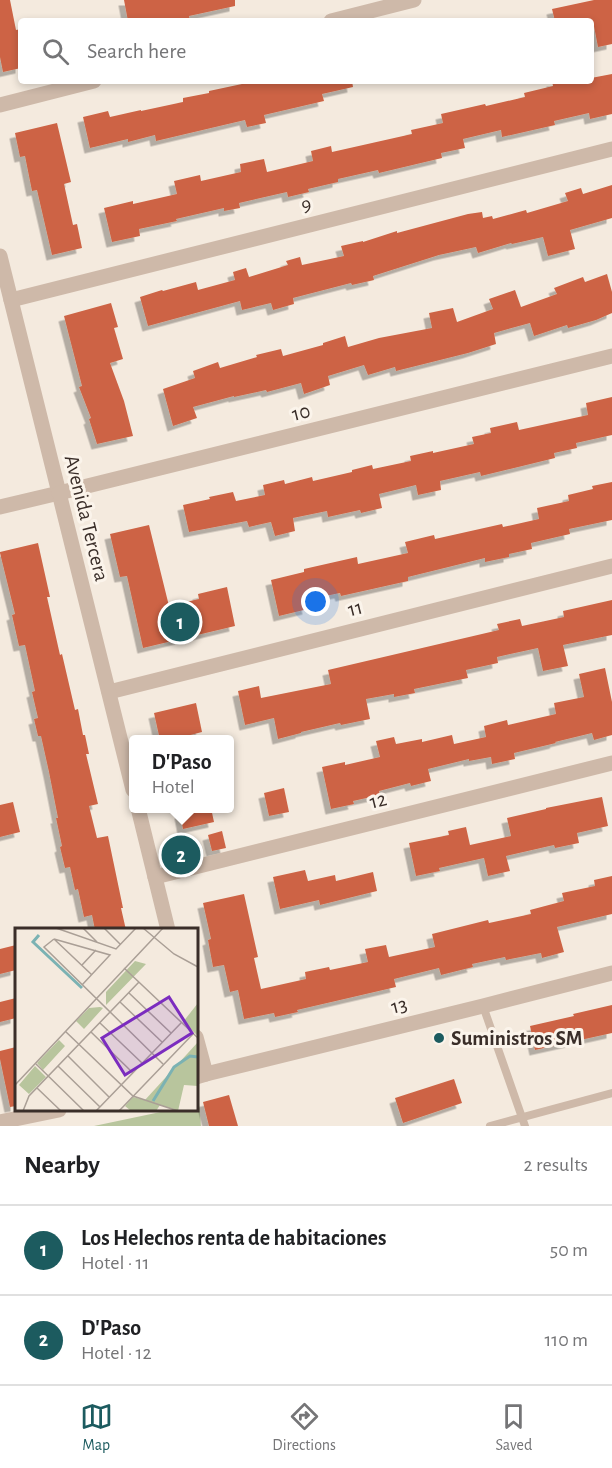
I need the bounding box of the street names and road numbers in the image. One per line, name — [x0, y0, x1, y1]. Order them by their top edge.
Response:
street label: 9 — [299, 193, 313, 216]
street label: 10 — [290, 400, 313, 425]
street label: Avenida Tercera — [61, 453, 112, 584]
street label: 11 — [346, 597, 365, 620]
street label: 12 — [367, 788, 389, 813]
street label: 13 — [389, 993, 409, 1018]

